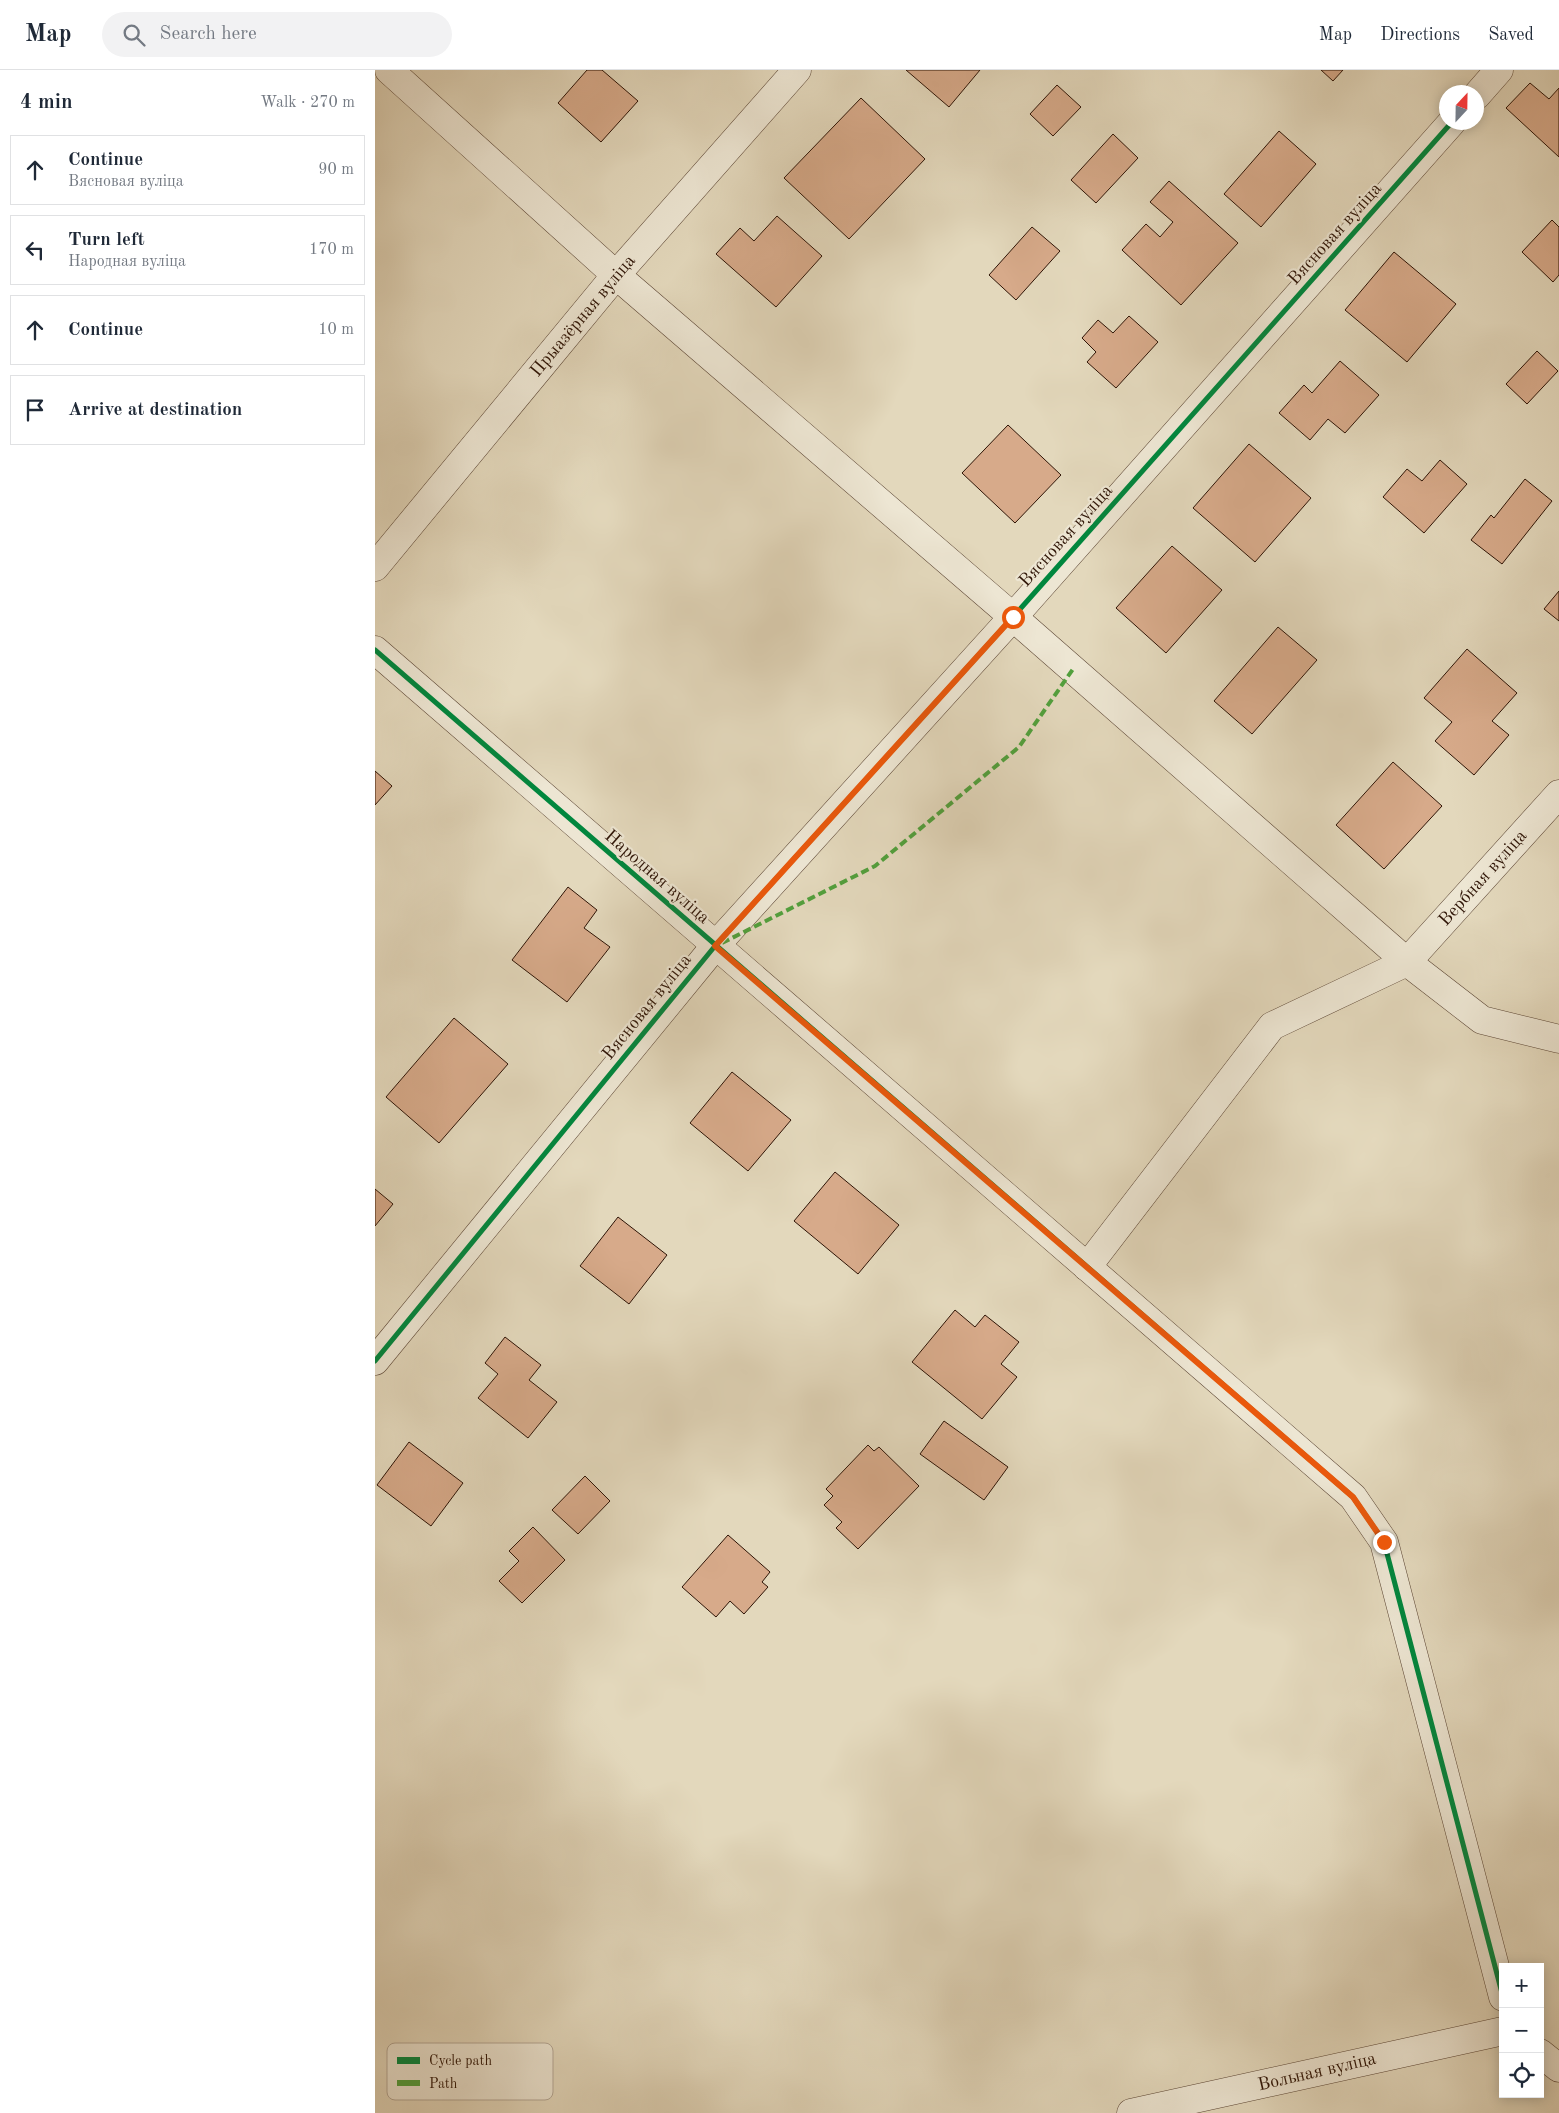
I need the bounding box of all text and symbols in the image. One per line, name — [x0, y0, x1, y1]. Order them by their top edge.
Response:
search box — [102, 12, 452, 57]
icon: search — [120, 21, 148, 49]
text: Map — [25, 23, 72, 47]
text: Search here — [160, 25, 257, 44]
text: Map — [1319, 26, 1352, 44]
text: Directions — [1380, 26, 1460, 44]
text: Saved — [1488, 26, 1534, 44]
north arrow — [1439, 85, 1484, 130]
text: 4 min — [20, 92, 73, 113]
text: Walk · 270 m — [260, 95, 355, 111]
text: Continue — [68, 151, 143, 170]
icon: ahead — [21, 156, 49, 184]
text: 90 m — [318, 162, 354, 178]
text: Вясновая вуліца — [68, 174, 184, 190]
street label: Вясновая вуліца — [1285, 180, 1385, 288]
text: Turn left — [68, 231, 145, 250]
icon: left — [21, 236, 49, 264]
text: 170 m — [309, 242, 354, 258]
street label: Прыазёрная вуліца — [527, 252, 639, 380]
text: Народная вуліца — [68, 254, 186, 270]
icon: ahead — [21, 316, 49, 344]
text: Continue — [68, 321, 143, 340]
text: 10 m — [318, 322, 354, 338]
icon: arrive — [21, 396, 49, 424]
text: Arrive at destination — [68, 401, 242, 420]
street label: Вясновая вуліца — [1016, 482, 1116, 590]
route start — [1002, 606, 1025, 629]
street label: Народная вуліца — [601, 827, 713, 927]
street label: Вербная вуліца — [1436, 827, 1531, 929]
street label: Вясновая вуліца — [599, 951, 695, 1063]
route end — [1373, 1531, 1396, 1554]
map controls — [1499, 1963, 1544, 2098]
button: + — [1499, 1963, 1544, 2008]
button: − — [1499, 2008, 1544, 2053]
legend — [387, 2043, 553, 2100]
street label: Вольная вуліца — [1256, 2050, 1378, 2094]
button: locate — [1499, 2053, 1544, 2098]
text: Cycle path — [429, 2054, 492, 2068]
text: Path — [429, 2077, 458, 2091]

